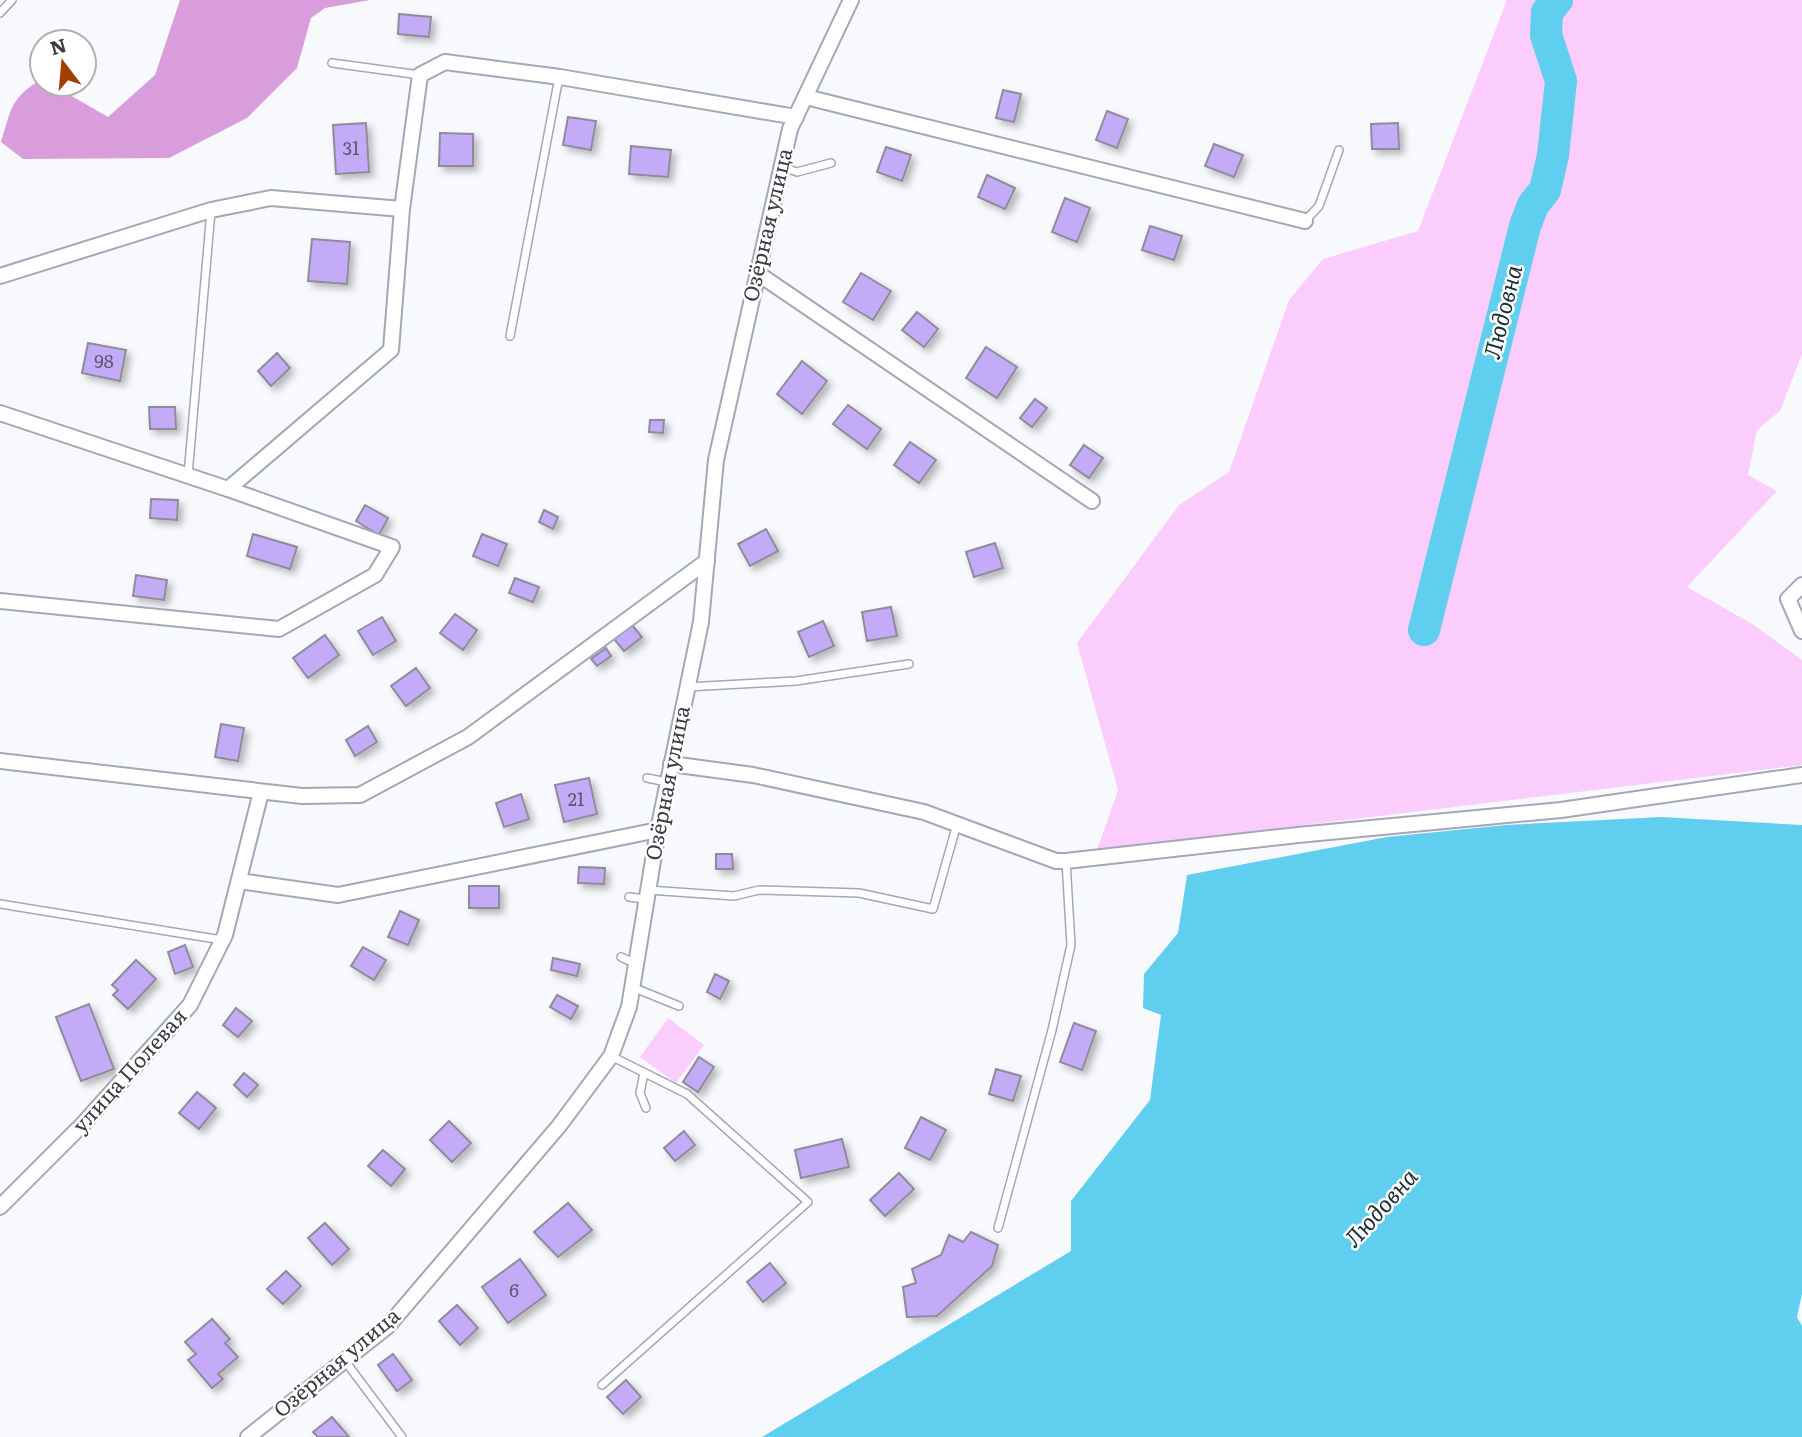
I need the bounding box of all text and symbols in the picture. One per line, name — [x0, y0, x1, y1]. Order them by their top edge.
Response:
north arrow — [28, 28, 98, 98]
text: N — [47, 30, 70, 61]
house number: 31 — [342, 134, 360, 161]
street label: Озёрная улица — [733, 144, 798, 304]
water label: Людовна — [1473, 261, 1529, 362]
house number: 98 — [94, 347, 114, 374]
street label: Озёрная улица — [635, 702, 696, 863]
house number: 21 — [568, 785, 584, 812]
street label: улица Полевая — [64, 1000, 193, 1138]
water label: Людовна — [1335, 1160, 1424, 1254]
house number: 6 — [509, 1276, 519, 1303]
street label: Озёрная улица — [265, 1298, 406, 1423]

